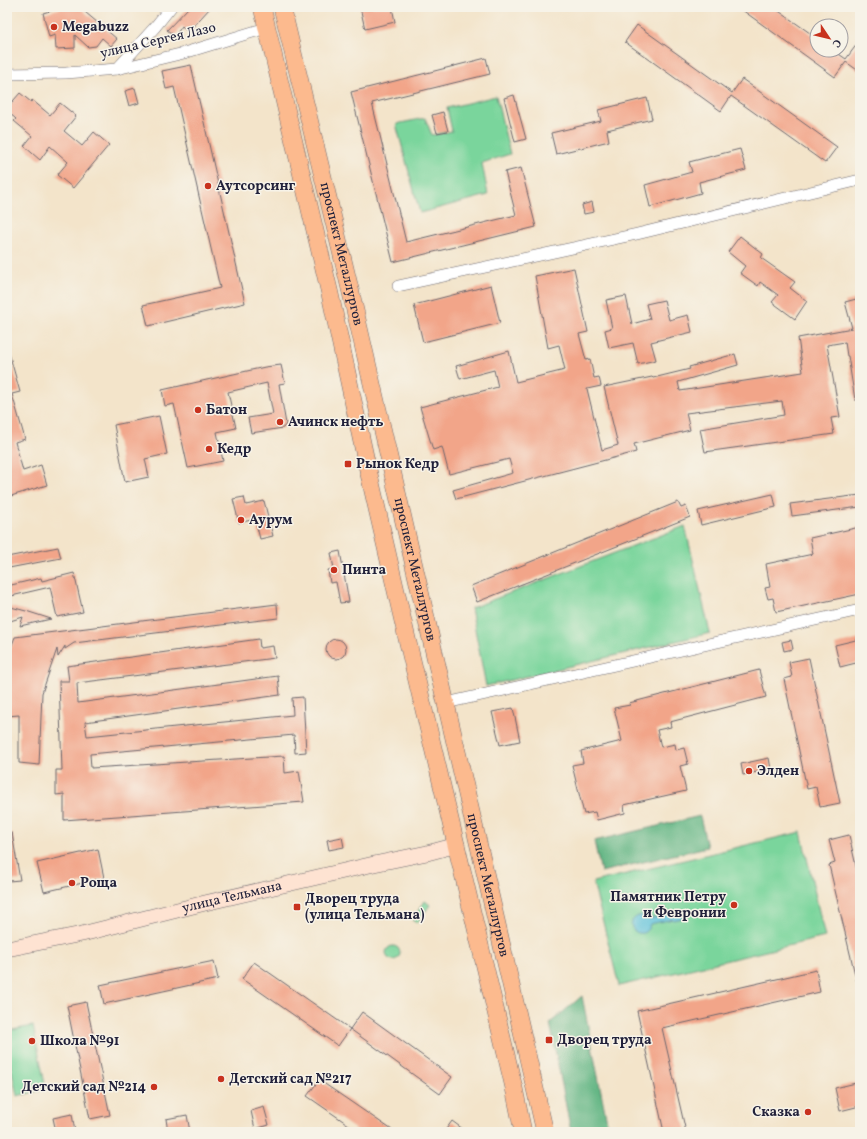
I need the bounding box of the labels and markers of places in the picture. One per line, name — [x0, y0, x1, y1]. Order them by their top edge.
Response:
place label: Megabuzz — [62, 18, 129, 37]
marker: Megabuzz — [49, 22, 59, 32]
place label: Аутсорсинг — [216, 177, 296, 196]
marker: Аутсорсинг — [203, 181, 213, 191]
place label: Батон — [206, 401, 247, 420]
marker: Батон — [193, 405, 203, 415]
place label: Ачинск нефть — [288, 413, 384, 432]
marker: Ачинск нефть — [275, 417, 285, 427]
place label: Кедр — [217, 440, 251, 459]
marker: Кедр — [204, 444, 214, 454]
place label: Рынок Кедр — [356, 455, 439, 474]
marker: Рынок Кедр — [343, 459, 353, 469]
place label: Аурум — [249, 511, 293, 530]
marker: Аурум — [236, 515, 246, 525]
place label: Пинта — [342, 561, 387, 580]
marker: Пинта — [329, 565, 339, 575]
place label: Элден — [757, 762, 799, 781]
marker: Элден — [744, 766, 754, 776]
place label: Роща — [80, 874, 118, 893]
marker: Роща — [67, 878, 77, 888]
place label: Памятник Петру и Февронии — [610, 888, 726, 923]
place label: Дворец труда (улица Тельмана) — [305, 890, 425, 925]
marker: Памятник Петру и Февронии — [729, 900, 739, 910]
marker: Дворец труда (улица Тельмана) — [292, 902, 302, 912]
place label: Дворец труда — [557, 1031, 652, 1050]
place label: Школа №91 — [40, 1032, 119, 1051]
marker: Дворец труда — [544, 1035, 554, 1045]
marker: Школа №91 — [27, 1036, 37, 1046]
place label: Детский сад №217 — [229, 1070, 352, 1089]
marker: Детский сад №217 — [216, 1074, 226, 1084]
place label: Детский сад №214 — [22, 1078, 147, 1097]
marker: Детский сад №214 — [149, 1082, 159, 1092]
place label: Сказка — [752, 1103, 800, 1122]
marker: Сказка — [803, 1107, 813, 1117]

